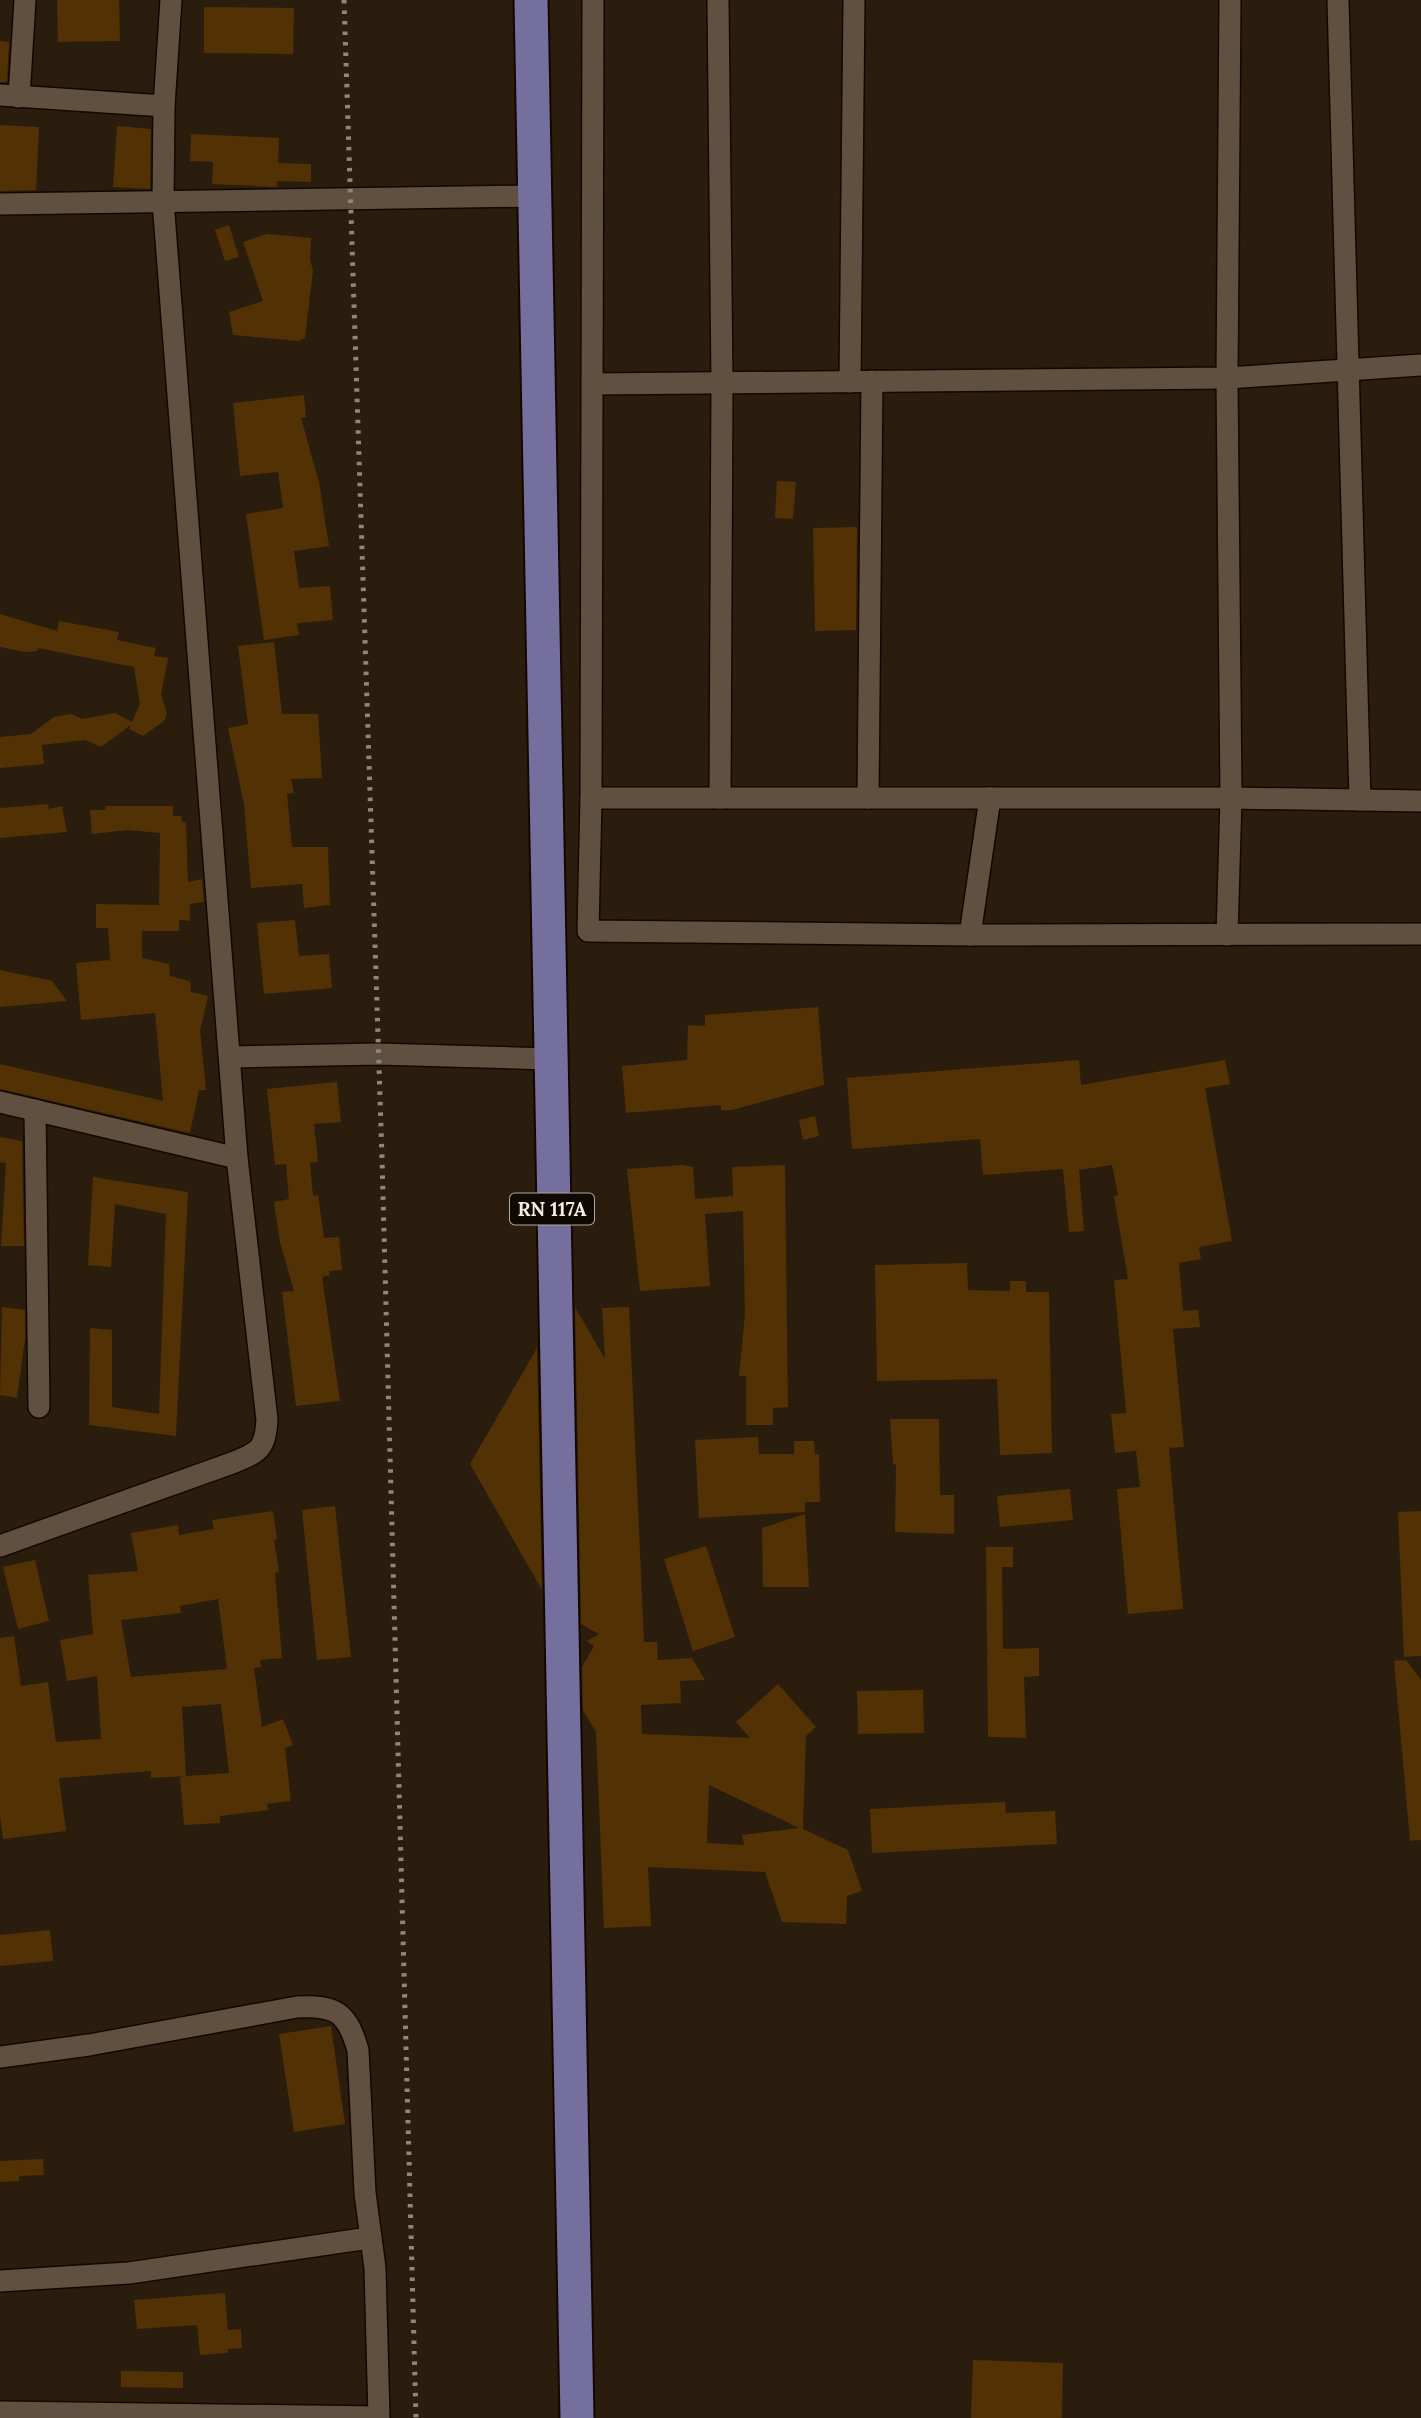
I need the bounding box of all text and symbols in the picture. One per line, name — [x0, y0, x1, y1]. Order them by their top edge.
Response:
road number: RN 117A — [510, 1194, 594, 1224]

